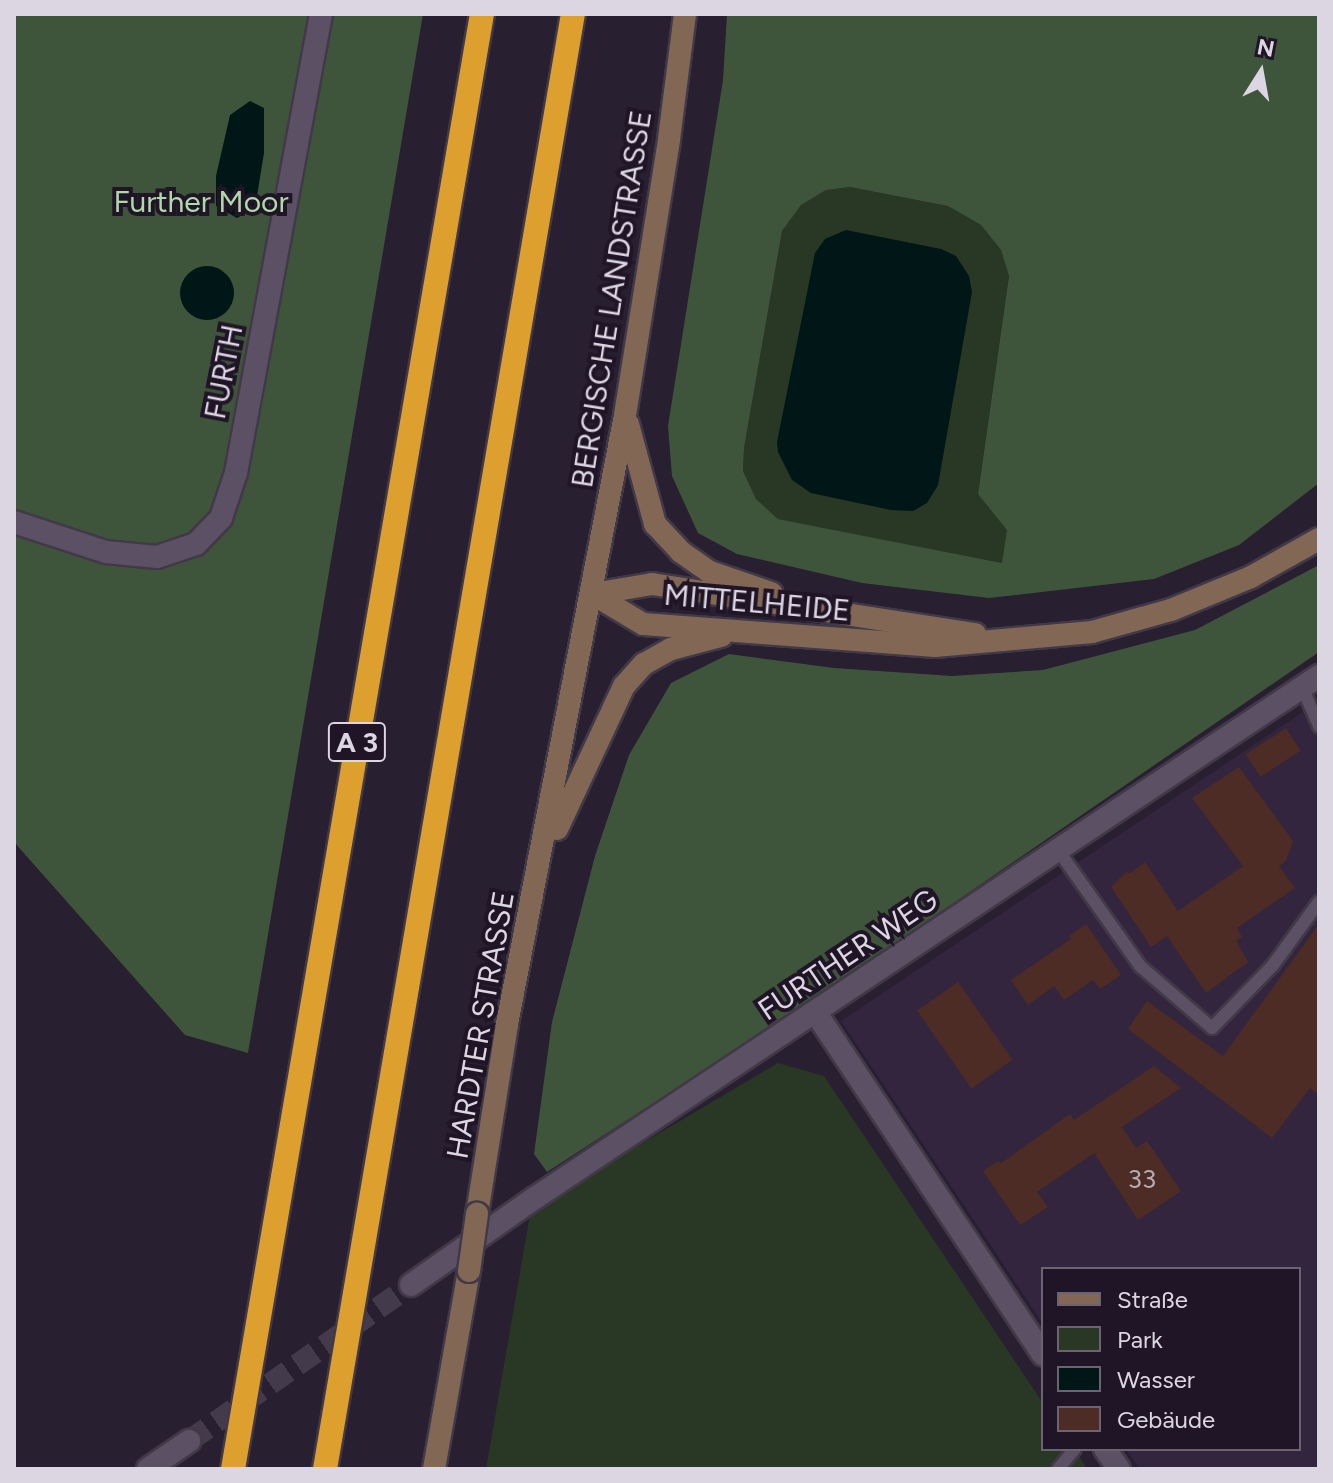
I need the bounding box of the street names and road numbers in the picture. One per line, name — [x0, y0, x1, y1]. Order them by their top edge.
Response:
street label: BERGISCHE LANDSTRASSE — [564, 108, 660, 490]
street label: FURTH — [197, 322, 251, 422]
street label: MITTELHEIDE — [662, 577, 852, 629]
road number: A 3 — [327, 718, 387, 766]
street label: FURTHER WEG — [751, 882, 945, 1028]
street label: HARDTER STRASSE — [440, 888, 522, 1162]

